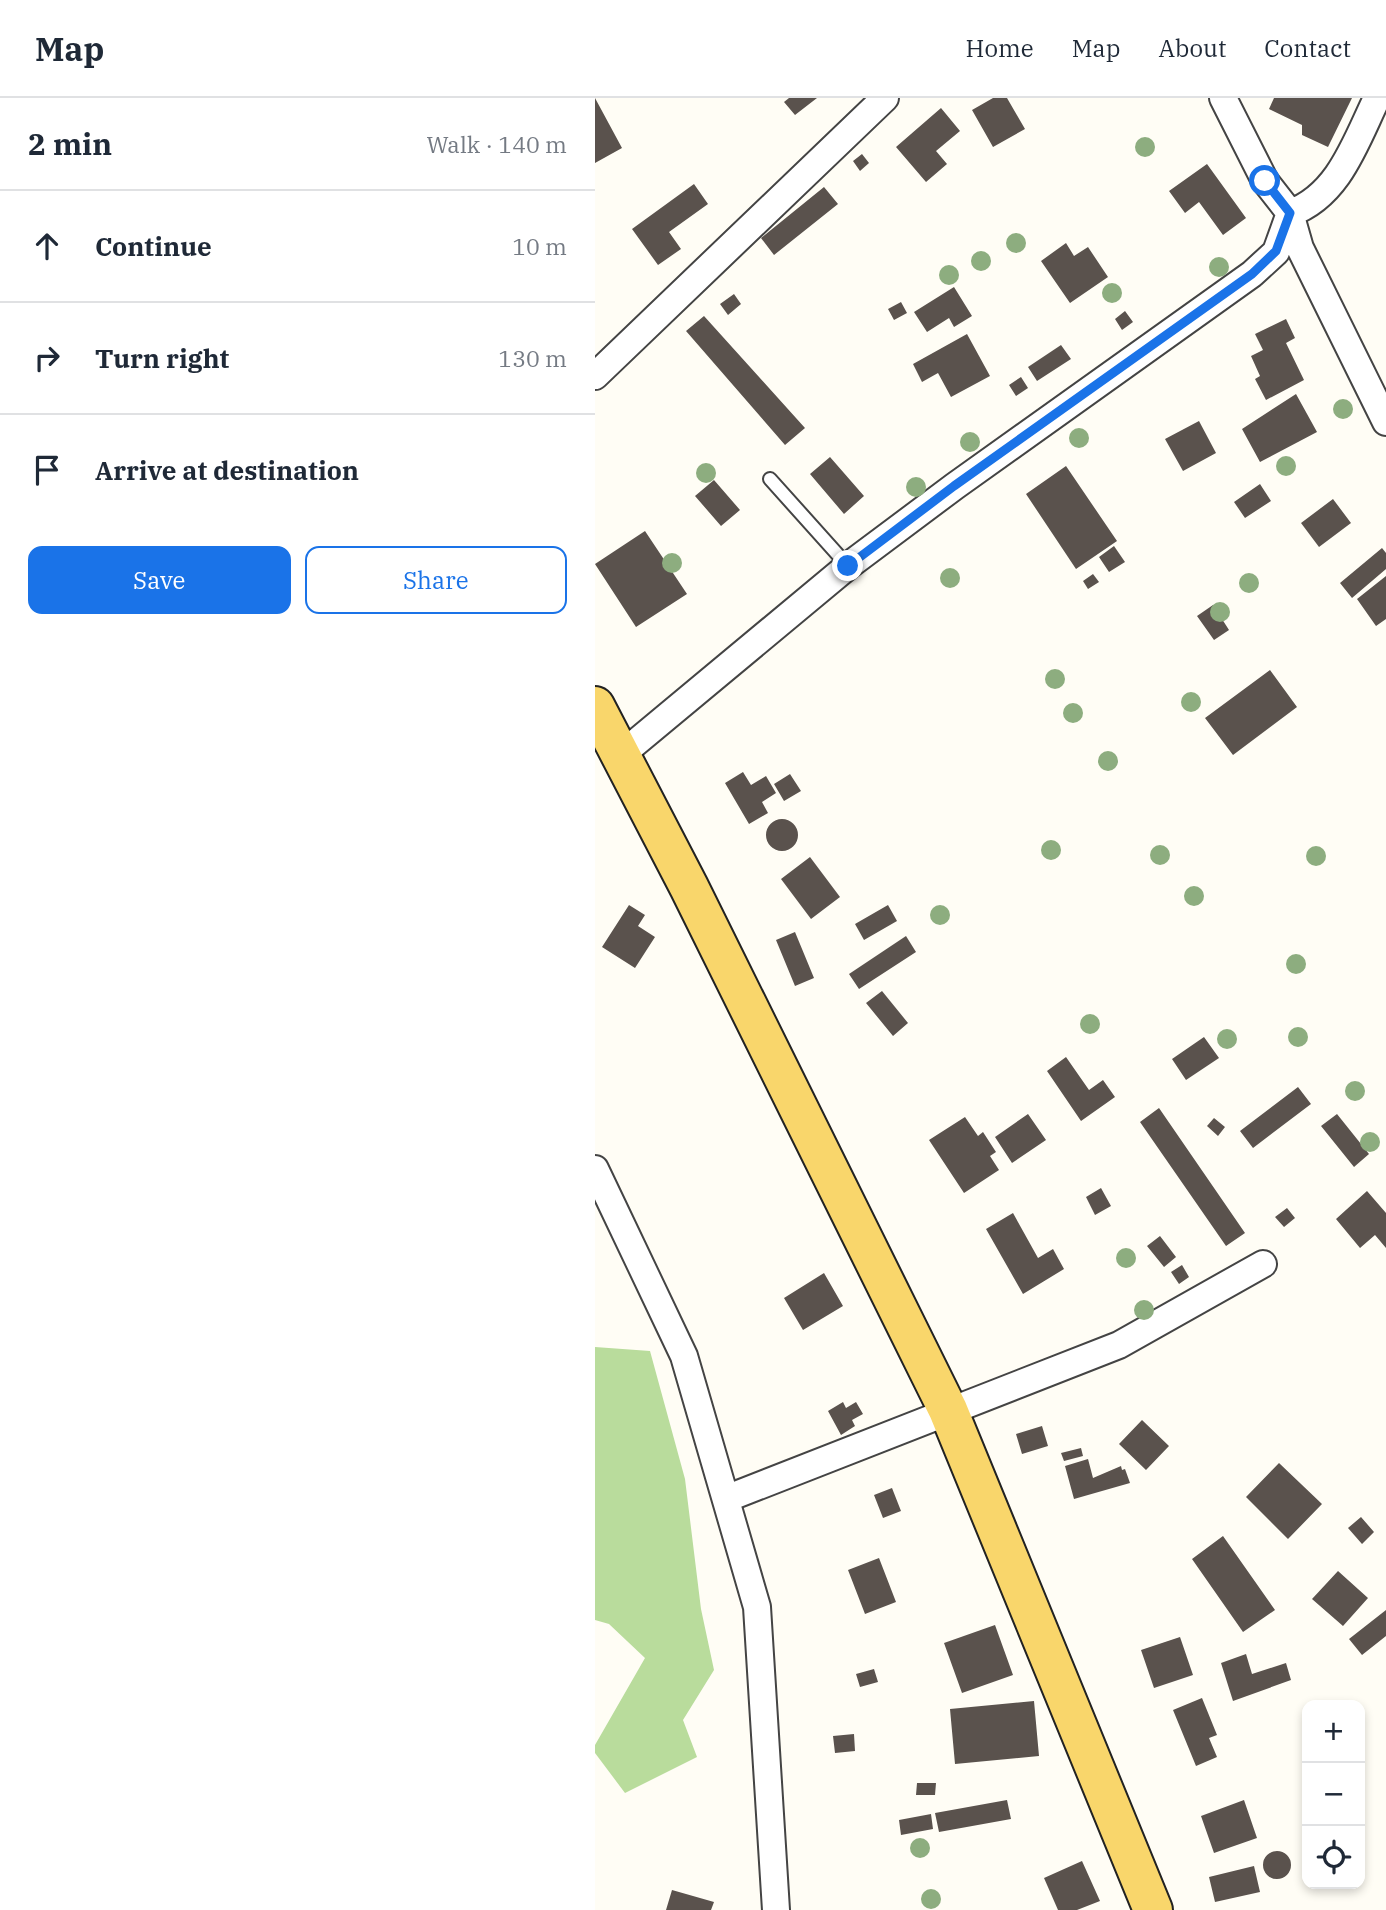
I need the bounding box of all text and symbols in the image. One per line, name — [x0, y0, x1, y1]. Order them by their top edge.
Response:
text: Map — [35, 27, 104, 70]
text: Home — [966, 32, 1034, 64]
text: Map — [1072, 32, 1120, 64]
text: About — [1158, 32, 1226, 64]
text: Contact — [1264, 32, 1351, 64]
text: 2 min — [28, 124, 112, 163]
text: Walk · 140 m — [426, 129, 567, 159]
route start — [1249, 165, 1280, 196]
icon: ahead — [28, 227, 66, 265]
text: Continue — [95, 229, 212, 263]
text: 10 m — [512, 231, 567, 261]
icon: right — [28, 339, 66, 377]
text: Turn right — [95, 341, 229, 375]
text: 130 m — [498, 343, 567, 373]
icon: arrive — [28, 451, 66, 489]
text: Arrive at destination — [95, 453, 359, 487]
button: Save — [28, 546, 291, 614]
button: Share — [305, 546, 567, 614]
route end — [832, 550, 863, 581]
map controls — [1302, 1700, 1365, 1889]
button: + — [1302, 1700, 1365, 1763]
button: − — [1302, 1763, 1365, 1826]
button: locate — [1302, 1826, 1365, 1889]

